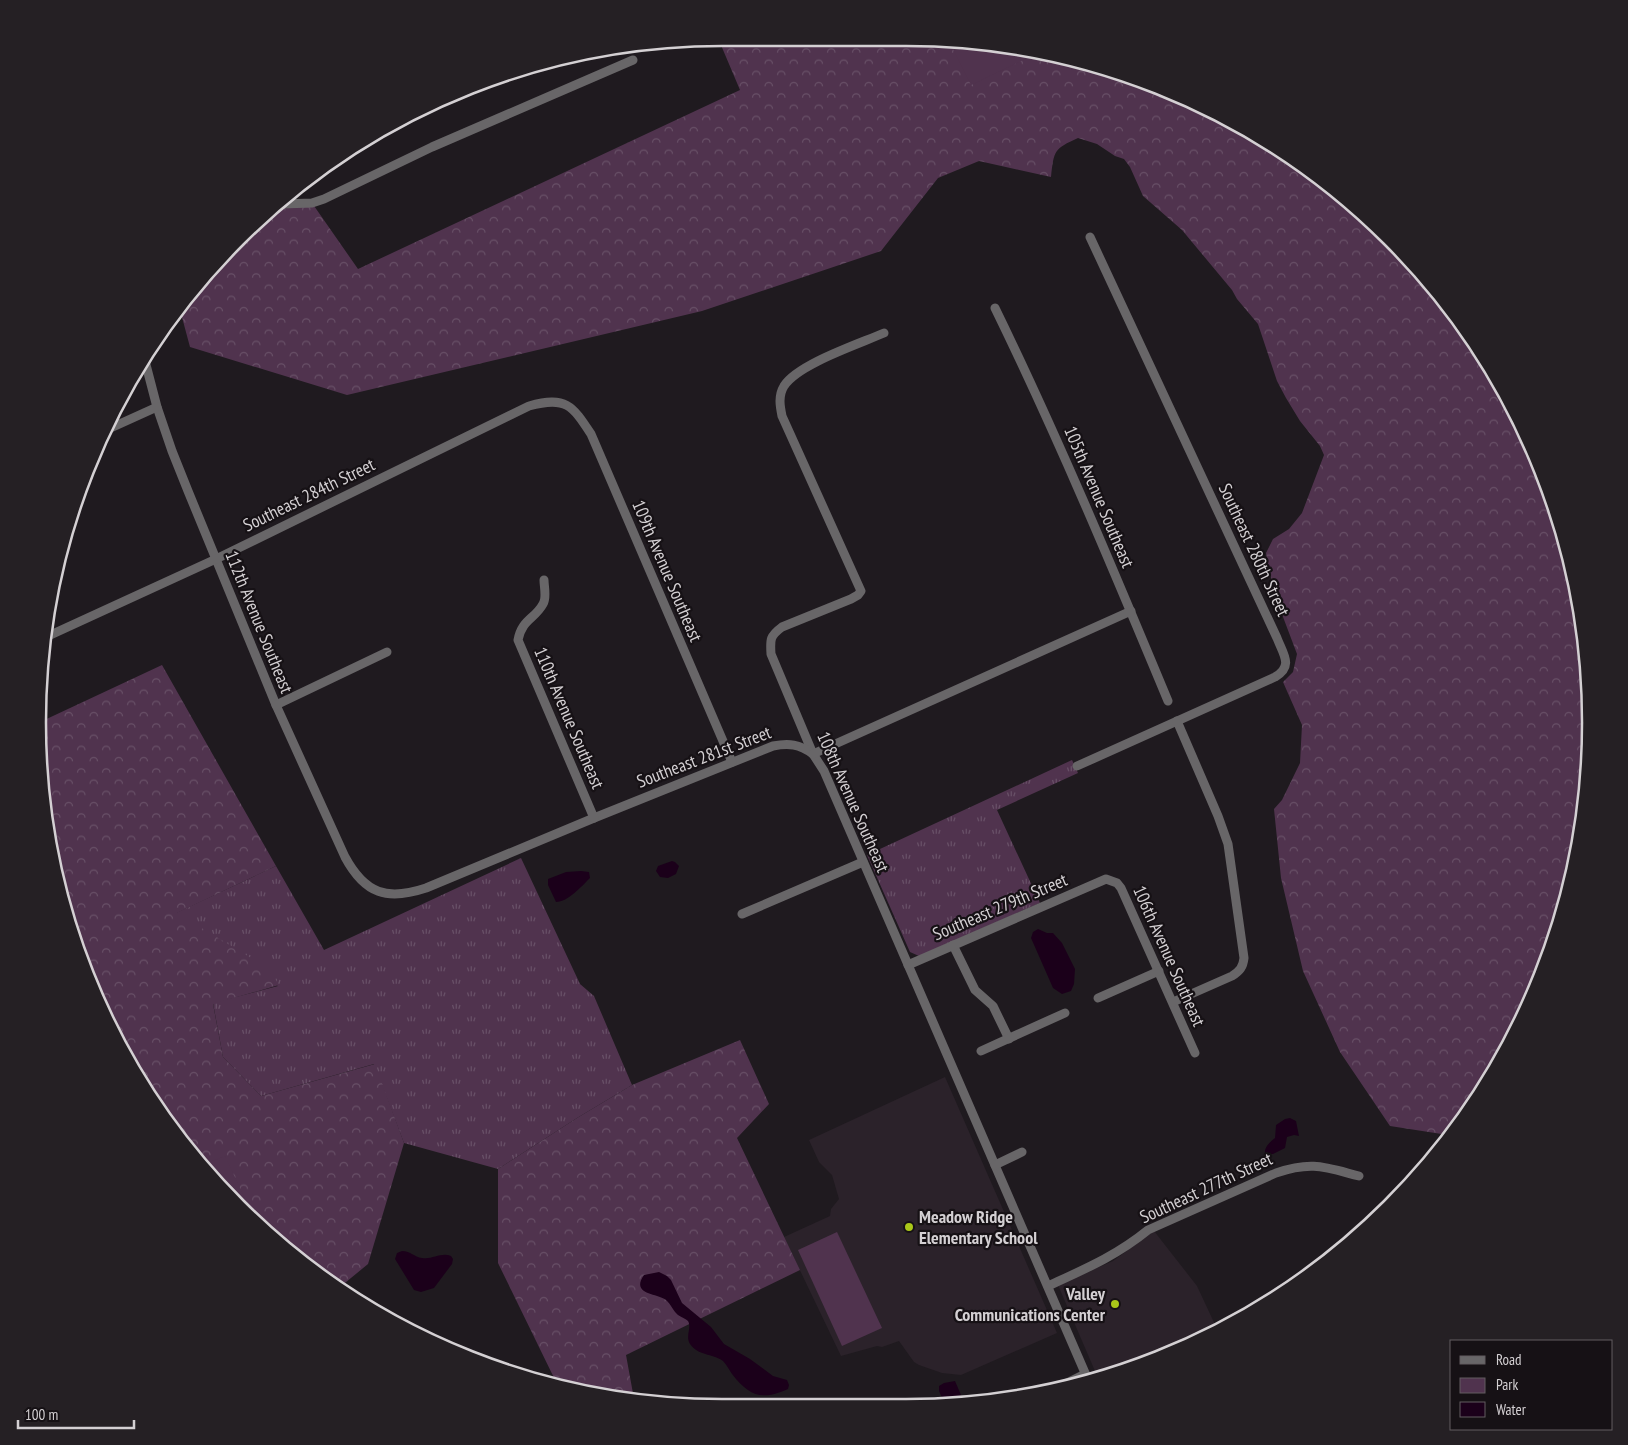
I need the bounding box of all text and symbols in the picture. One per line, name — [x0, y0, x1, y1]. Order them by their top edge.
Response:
street label: 105th Avenue Southeast — [1059, 423, 1140, 571]
street label: Southeast 284th Street — [239, 453, 379, 536]
street label: Southeast 280th Street — [1214, 480, 1295, 620]
street label: 109th Avenue Southeast — [627, 497, 708, 645]
street label: 112th Avenue Southeast — [220, 547, 299, 696]
street label: 110th Avenue Southeast — [529, 644, 610, 792]
street label: Southeast 281st Street — [633, 720, 774, 793]
street label: 108th Avenue Southeast — [812, 728, 895, 876]
street label: Southeast 279th Street — [929, 868, 1071, 945]
street label: 106th Avenue Southeast — [1128, 882, 1211, 1030]
street label: Southeast 277th Street — [1136, 1147, 1276, 1228]
place label: Meadow Ridge Elementary School — [919, 1205, 1038, 1249]
marker: Meadow Ridge Elementary School — [903, 1221, 915, 1233]
place label: Valley Communications Center — [955, 1282, 1106, 1326]
marker: Valley Communications Center — [1109, 1298, 1121, 1310]
legend — [1450, 1340, 1613, 1430]
text: Road — [1496, 1350, 1522, 1369]
text: Park — [1496, 1375, 1518, 1394]
scale bar — [18, 1398, 134, 1430]
text: Water — [1496, 1400, 1527, 1419]
text: 100 m — [25, 1405, 58, 1424]

